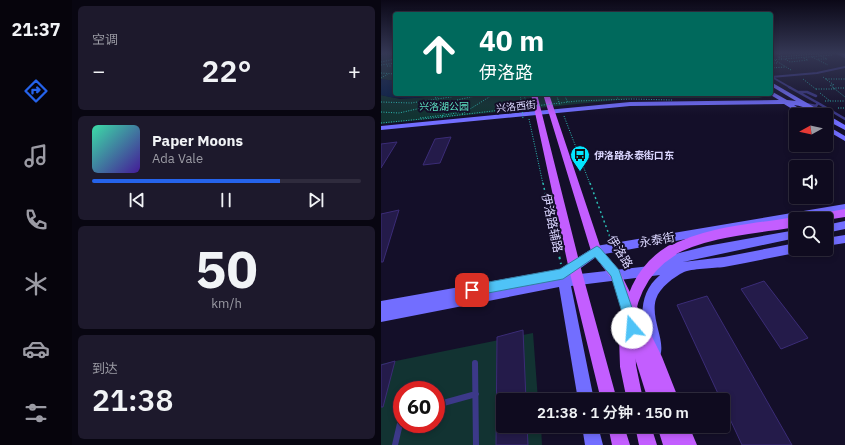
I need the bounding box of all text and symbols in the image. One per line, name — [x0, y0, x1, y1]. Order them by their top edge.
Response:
text: 21:37 — [11, 18, 61, 41]
text: 40 m — [479, 22, 544, 59]
icon: ahead — [413, 28, 465, 80]
text: 空调 — [92, 31, 118, 48]
text: 22° — [201, 51, 252, 90]
text: − — [92, 56, 105, 85]
text: + — [348, 56, 361, 85]
text: 伊洛路 — [479, 61, 533, 84]
icon: directions — [22, 77, 50, 105]
street label: 兴洛西街 — [495, 98, 537, 115]
park label: 兴洛湖公园 — [419, 100, 469, 113]
north arrow — [789, 108, 833, 152]
map controls — [789, 108, 833, 256]
text: Paper Moons — [152, 131, 243, 150]
icon: music — [22, 142, 50, 170]
bus stop icon: 伊洛路永泰街口东 — [569, 144, 591, 172]
place label: 伊洛路永泰街口东 — [594, 149, 674, 162]
text: Ada Vale — [152, 150, 203, 167]
button: sound — [789, 160, 833, 204]
icon: previous — [126, 189, 148, 211]
icon: pause — [215, 189, 237, 211]
icon: next — [305, 189, 327, 211]
street label: 伊洛路辅路 — [539, 192, 566, 254]
icon: phone — [22, 206, 50, 234]
button: search — [789, 212, 833, 256]
street label: 永泰街 — [638, 229, 676, 250]
street label: 伊洛路 — [605, 232, 636, 271]
text: 50 — [195, 235, 258, 302]
icon: climate — [22, 270, 50, 298]
pin — [455, 273, 489, 307]
icon: arrive — [461, 279, 483, 301]
text: km/h — [211, 295, 242, 312]
position arrow — [611, 307, 653, 349]
icon: car — [22, 335, 50, 363]
text: 到达 — [92, 360, 118, 377]
text: 21:38 — [92, 380, 174, 419]
speed limit sign: 60 — [393, 381, 445, 433]
icon: filters — [22, 399, 50, 427]
text: 21:38 · 1 分钟 · 150 m — [537, 403, 689, 422]

